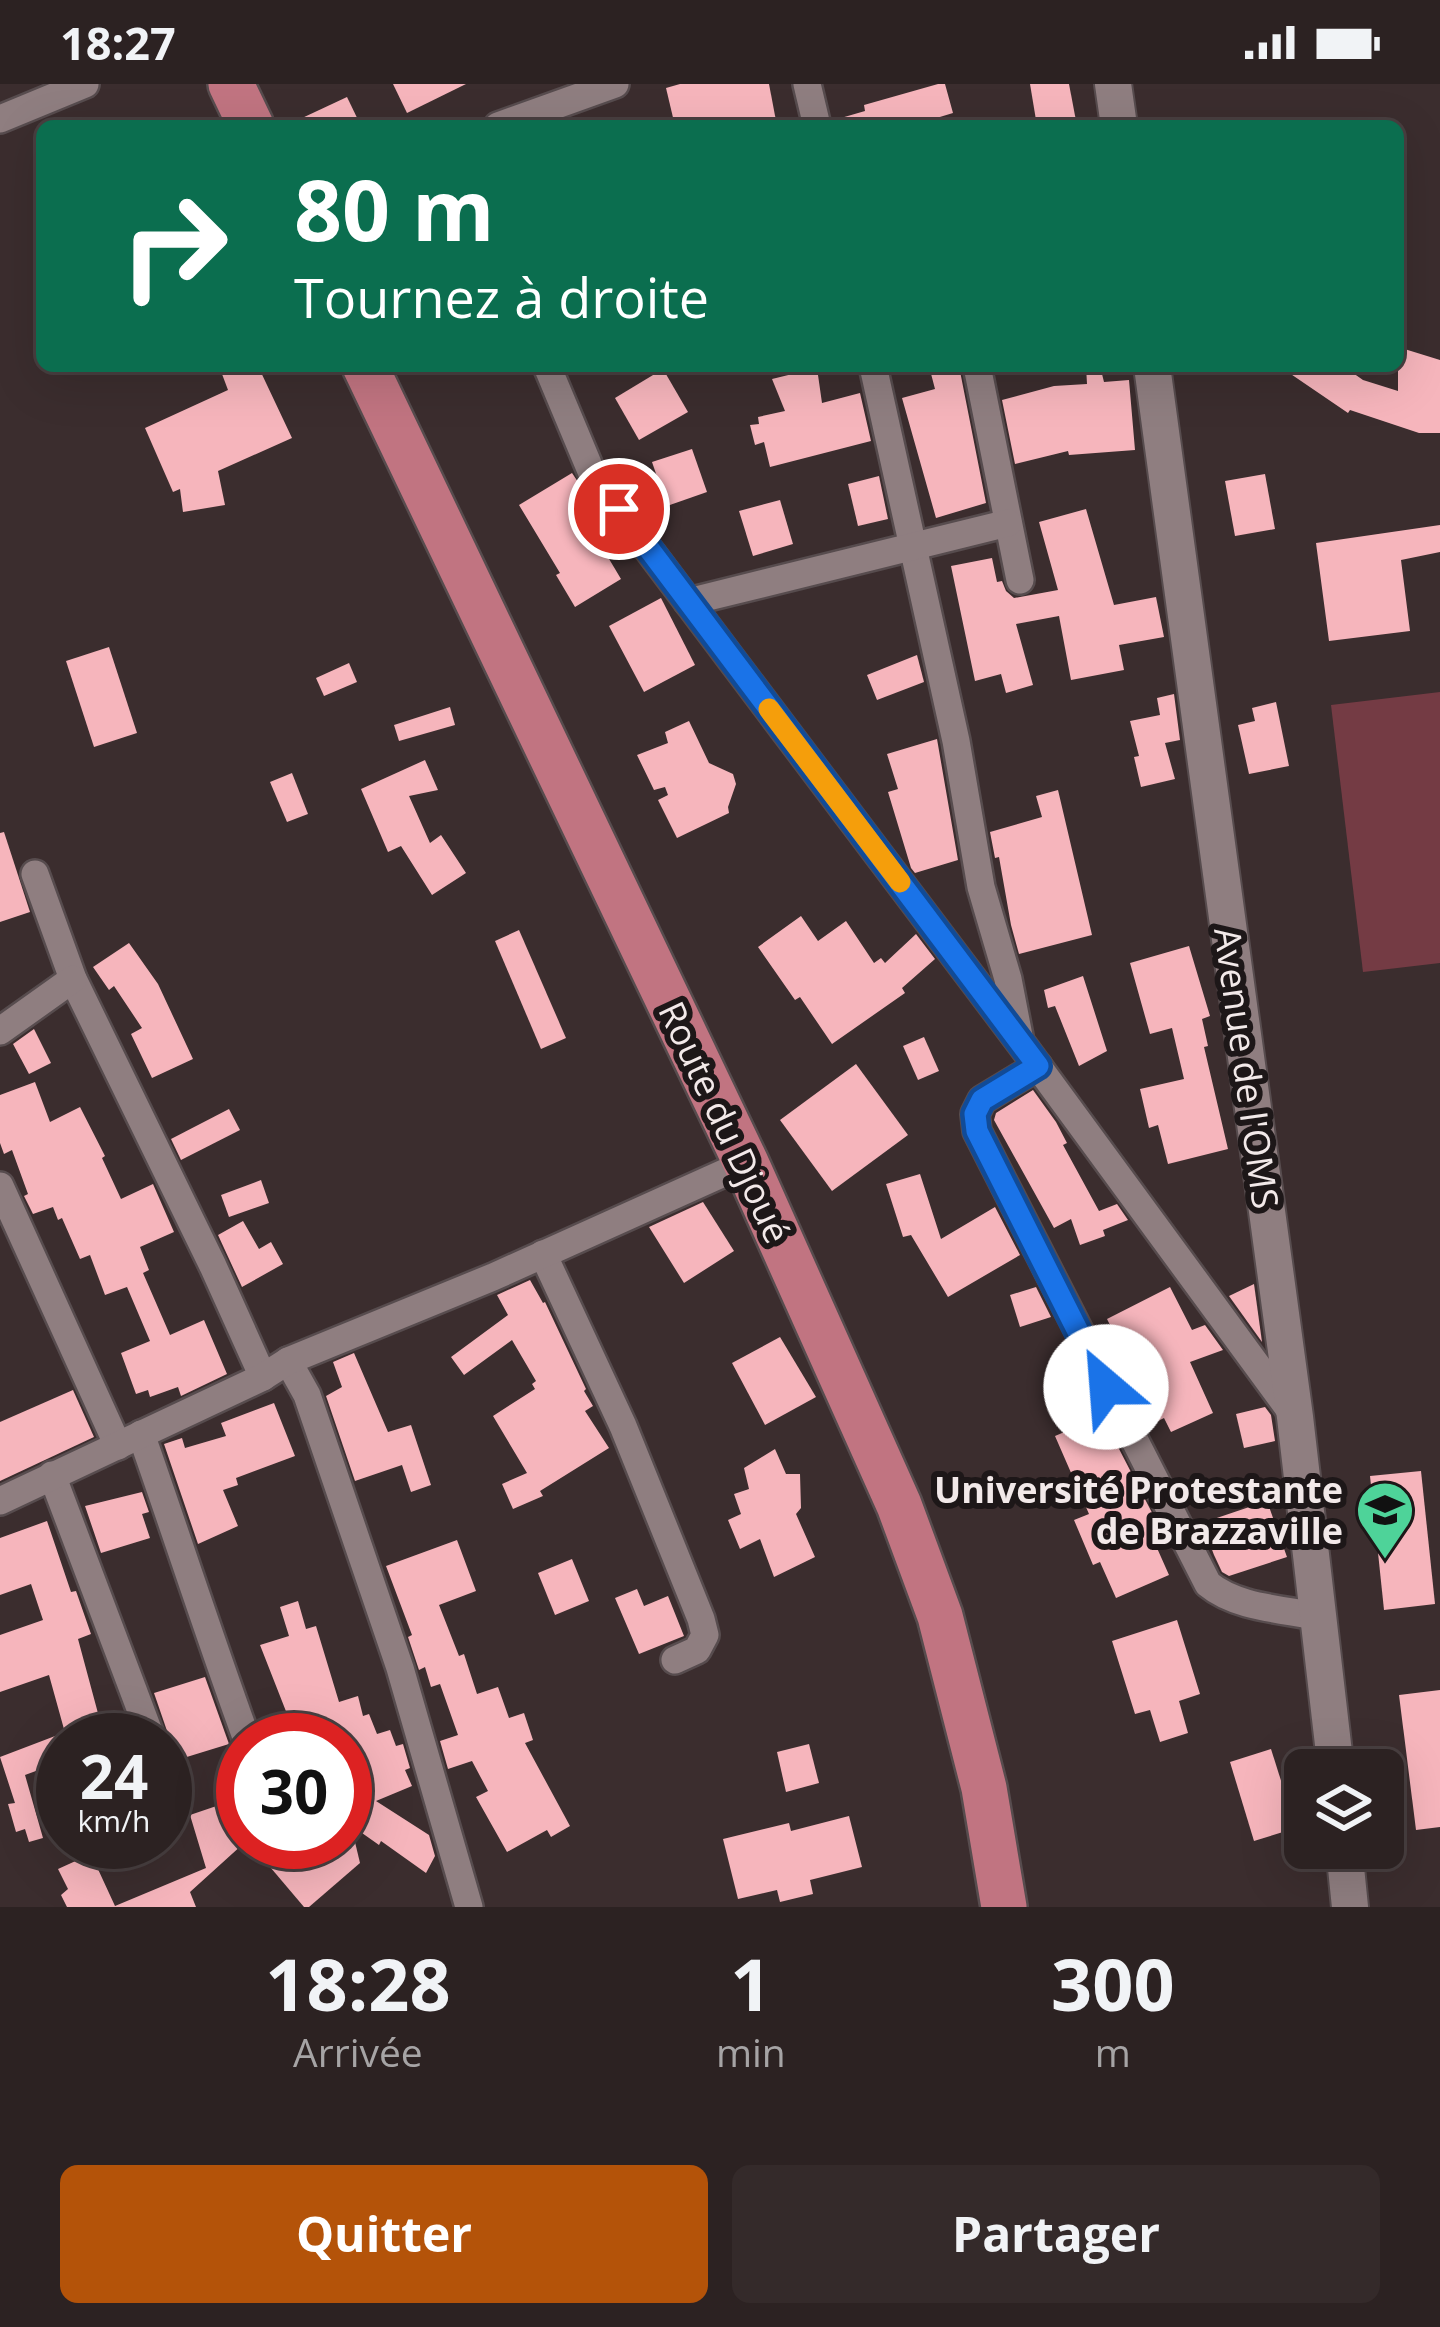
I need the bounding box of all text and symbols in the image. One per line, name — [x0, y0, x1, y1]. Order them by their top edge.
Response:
text: 18:27 — [60, 12, 176, 73]
text: 80 m — [294, 151, 494, 266]
icon: right — [96, 168, 252, 324]
text: Tournez à droite — [294, 260, 709, 334]
pin — [568, 458, 670, 560]
icon: arrive — [586, 476, 652, 542]
street label: Avenue de l'OMS — [1203, 924, 1291, 1212]
street label: Route du Djoué — [648, 993, 802, 1251]
position arrow — [1043, 1324, 1169, 1450]
place label: Université Protestante de Brazzaville — [934, 1465, 1343, 1555]
school or university icon: Université Protestante de Brazzaville — [1354, 1479, 1416, 1561]
speed limit sign: 30 — [216, 1713, 372, 1869]
text: 24 — [80, 1735, 148, 1817]
map controls — [1284, 1749, 1404, 1869]
button: layers — [1284, 1749, 1404, 1869]
text: km/h — [78, 1800, 150, 1841]
text: 18:28 — [265, 1934, 451, 2032]
text: 1 — [730, 1934, 771, 2032]
text: 300 — [1051, 1934, 1175, 2032]
text: Arrivée — [293, 2025, 423, 2078]
text: min — [716, 2025, 786, 2078]
text: m — [1095, 2025, 1131, 2078]
button: Quitter — [60, 2165, 708, 2303]
button: Partager — [732, 2165, 1380, 2303]

